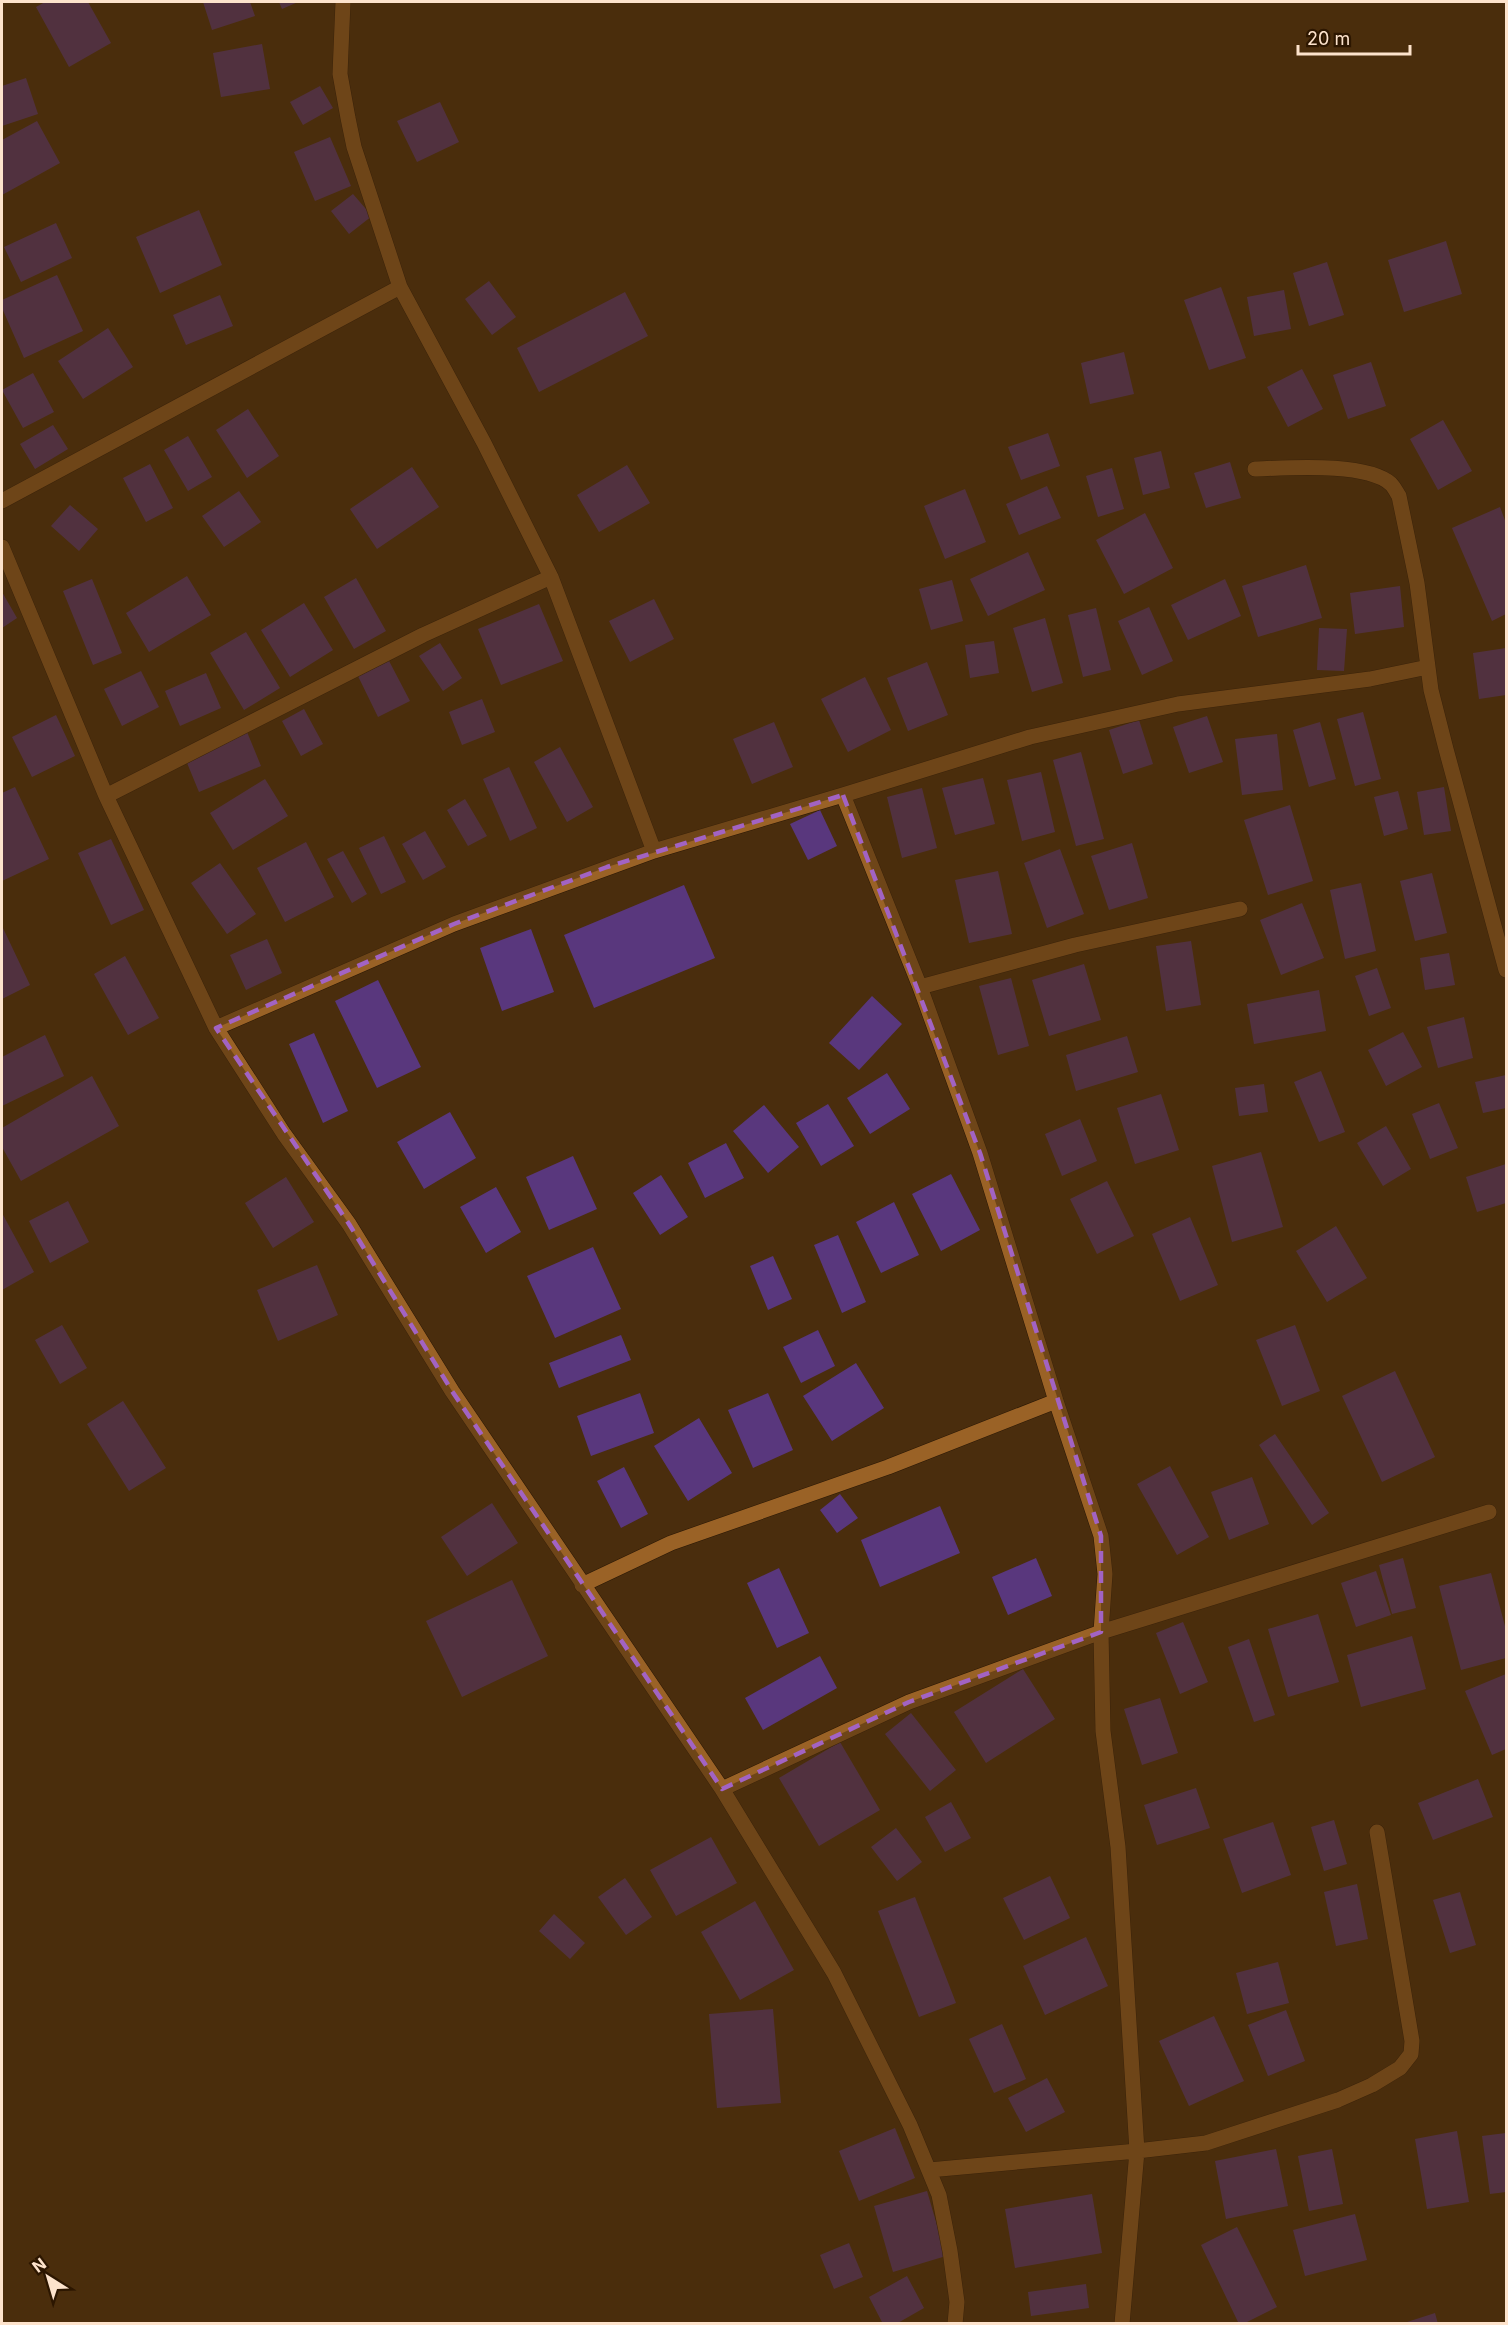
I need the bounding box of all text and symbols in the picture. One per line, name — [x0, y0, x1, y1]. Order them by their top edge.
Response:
scale bar — [1298, 18, 1410, 56]
text: 20 m — [1307, 28, 1350, 49]
north arrow — [18, 2247, 78, 2307]
text: N — [28, 2253, 50, 2277]

